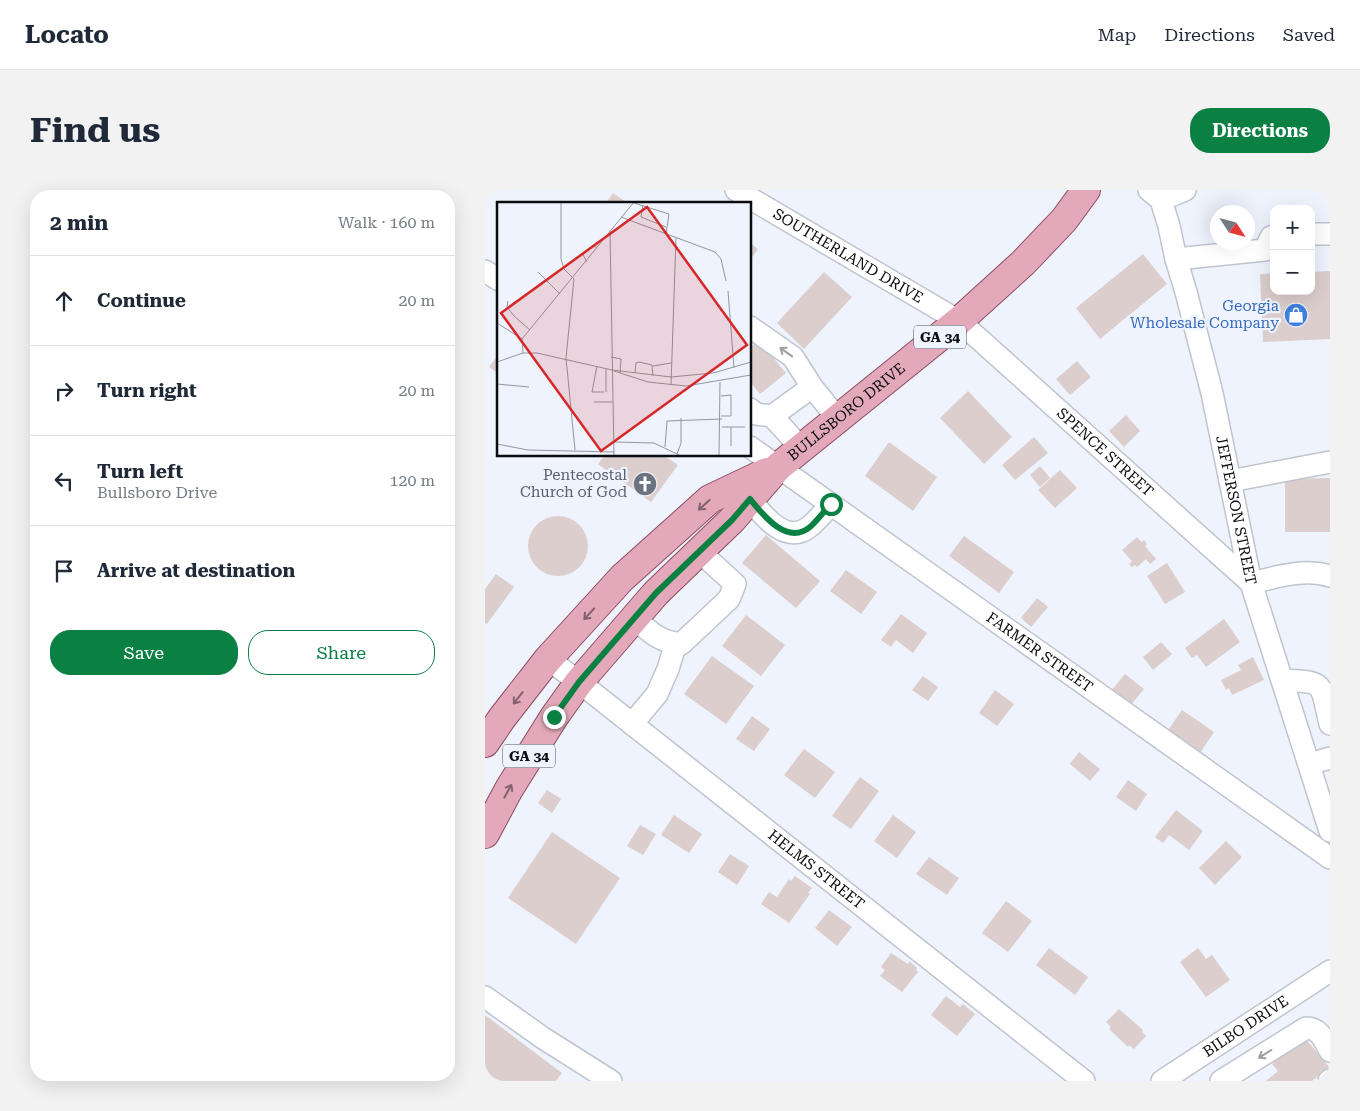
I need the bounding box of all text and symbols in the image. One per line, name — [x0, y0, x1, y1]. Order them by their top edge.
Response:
text: Locato — [25, 21, 109, 49]
text: Map — [1098, 24, 1136, 45]
text: Directions — [1164, 24, 1255, 45]
text: Saved — [1283, 24, 1335, 45]
button: Directions — [1190, 108, 1330, 153]
text: Find us — [30, 110, 160, 151]
inset map — [497, 202, 751, 456]
street label: SOUTHERLAND DRIVE — [770, 205, 926, 307]
north arrow — [1210, 205, 1255, 250]
map controls — [1270, 205, 1315, 295]
button: + — [1270, 205, 1315, 250]
text: 2 min — [50, 211, 108, 235]
text: Walk · 160 m — [338, 213, 435, 232]
button: − — [1270, 250, 1315, 295]
icon: ahead — [50, 287, 78, 315]
text: Continue — [97, 289, 186, 312]
text: 20 m — [398, 291, 435, 310]
place label: Georgia Wholesale Company — [1130, 297, 1279, 332]
shop icon: Georgia Wholesale Company — [1283, 302, 1309, 328]
road number: GA 34 — [914, 326, 966, 348]
one-way arrow — [779, 347, 793, 357]
street label: BULLSBORO DRIVE — [784, 359, 909, 465]
icon: right — [50, 377, 78, 405]
text: Turn right — [97, 379, 197, 402]
text: 20 m — [398, 381, 435, 400]
street label: SPENCE STREET — [1053, 404, 1157, 500]
street label: JEFFERSON STREET — [1212, 434, 1260, 586]
text: Turn left — [97, 460, 183, 483]
place label: Pentecostal Church of God — [520, 466, 627, 501]
icon: left — [50, 467, 78, 495]
text: 120 m — [389, 471, 435, 490]
church icon: Pentecostal Church of God — [632, 471, 658, 497]
text: Bullsboro Drive — [97, 483, 217, 502]
route start — [820, 493, 843, 516]
one-way arrow — [697, 499, 710, 511]
icon: arrive — [50, 557, 78, 585]
text: Arrive at destination — [97, 559, 295, 582]
one-way arrow — [583, 607, 595, 620]
street label: FARMER STREET — [983, 608, 1096, 696]
button: Save — [50, 630, 238, 675]
button: Share — [248, 630, 435, 675]
one-way arrow — [512, 691, 523, 704]
route end — [543, 706, 566, 729]
road number: GA 34 — [503, 744, 555, 768]
one-way arrow — [503, 784, 513, 799]
street label: HELMS STREET — [765, 826, 868, 913]
street label: BILBO DRIVE — [1200, 992, 1292, 1061]
one-way arrow — [1258, 1049, 1272, 1059]

